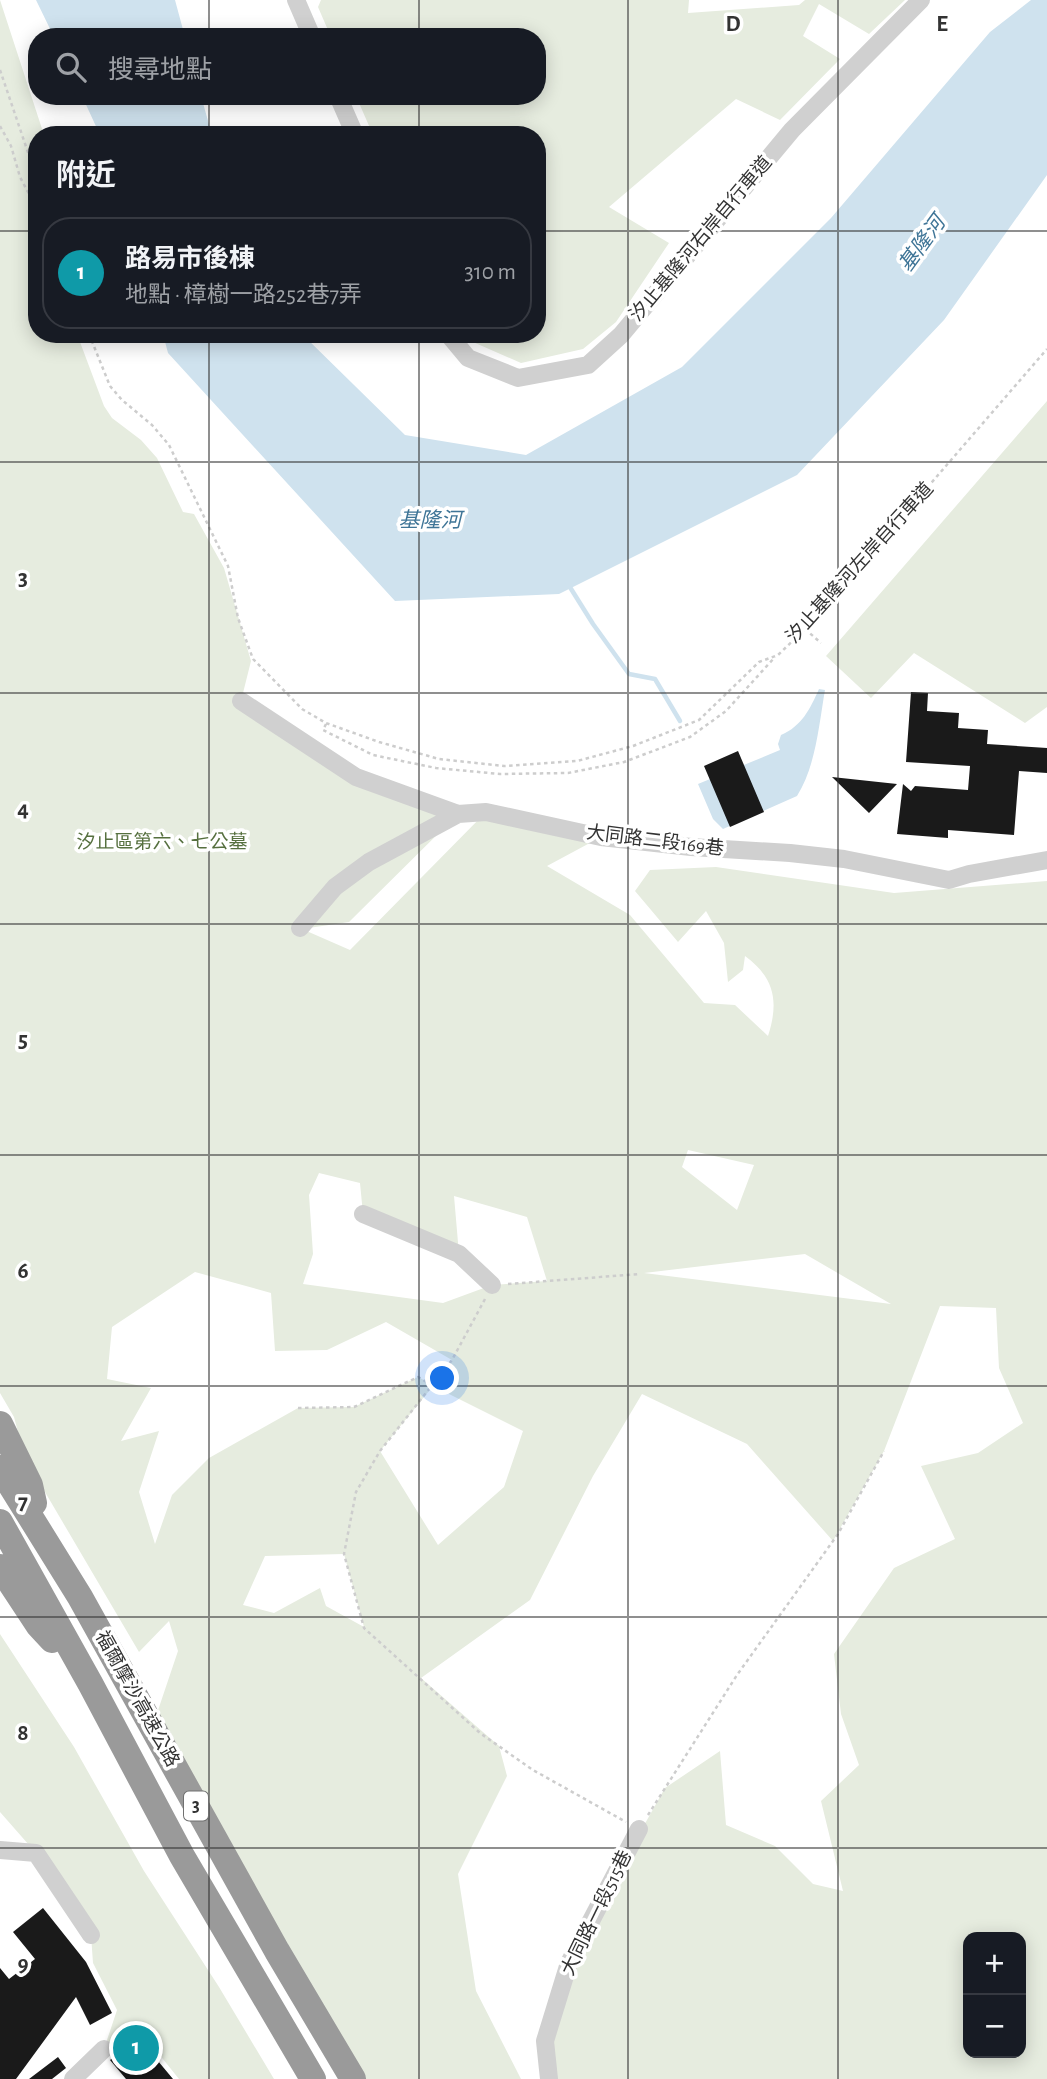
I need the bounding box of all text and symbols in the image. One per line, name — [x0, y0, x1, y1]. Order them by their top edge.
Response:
text: D — [725, 13, 741, 36]
text: E — [936, 13, 948, 36]
search box — [28, 28, 546, 105]
icon: search — [52, 48, 90, 86]
text: 搜尋地點 — [108, 57, 212, 83]
street label: 汐止基隆河右岸自行車道 — [625, 152, 775, 325]
text: 附近 — [56, 161, 116, 191]
water label: 基隆河 — [894, 209, 951, 276]
text: 路易市後棟 — [125, 246, 255, 272]
text: 1 — [77, 261, 85, 284]
text: 310 m — [464, 261, 516, 284]
text: 地點 · 樟樹一路252巷7弄 — [125, 284, 362, 307]
street label: 汐止基隆河左岸自行車道 — [782, 478, 937, 647]
water label: 基隆河 — [399, 509, 465, 531]
text: 3 — [18, 567, 28, 590]
text: 4 — [17, 798, 29, 821]
street label: 大同路二段169巷 — [585, 821, 725, 859]
park label: 汐止區第六、七公墓 — [76, 831, 248, 852]
text: 5 — [18, 1029, 28, 1052]
text: 6 — [17, 1260, 29, 1283]
your location — [425, 1361, 459, 1395]
text: 7 — [18, 1491, 28, 1514]
street label: 福爾摩沙高速公路 — [92, 1627, 184, 1770]
text: 8 — [17, 1722, 29, 1745]
road number: 3 — [184, 1792, 208, 1820]
street label: 大同路一段515巷 — [557, 1847, 635, 1978]
map controls — [963, 1932, 1026, 2058]
button: + — [963, 1932, 1026, 1995]
text: 9 — [17, 1953, 29, 1976]
button: − — [963, 1995, 1026, 2058]
pin: 1 — [113, 2022, 159, 2074]

